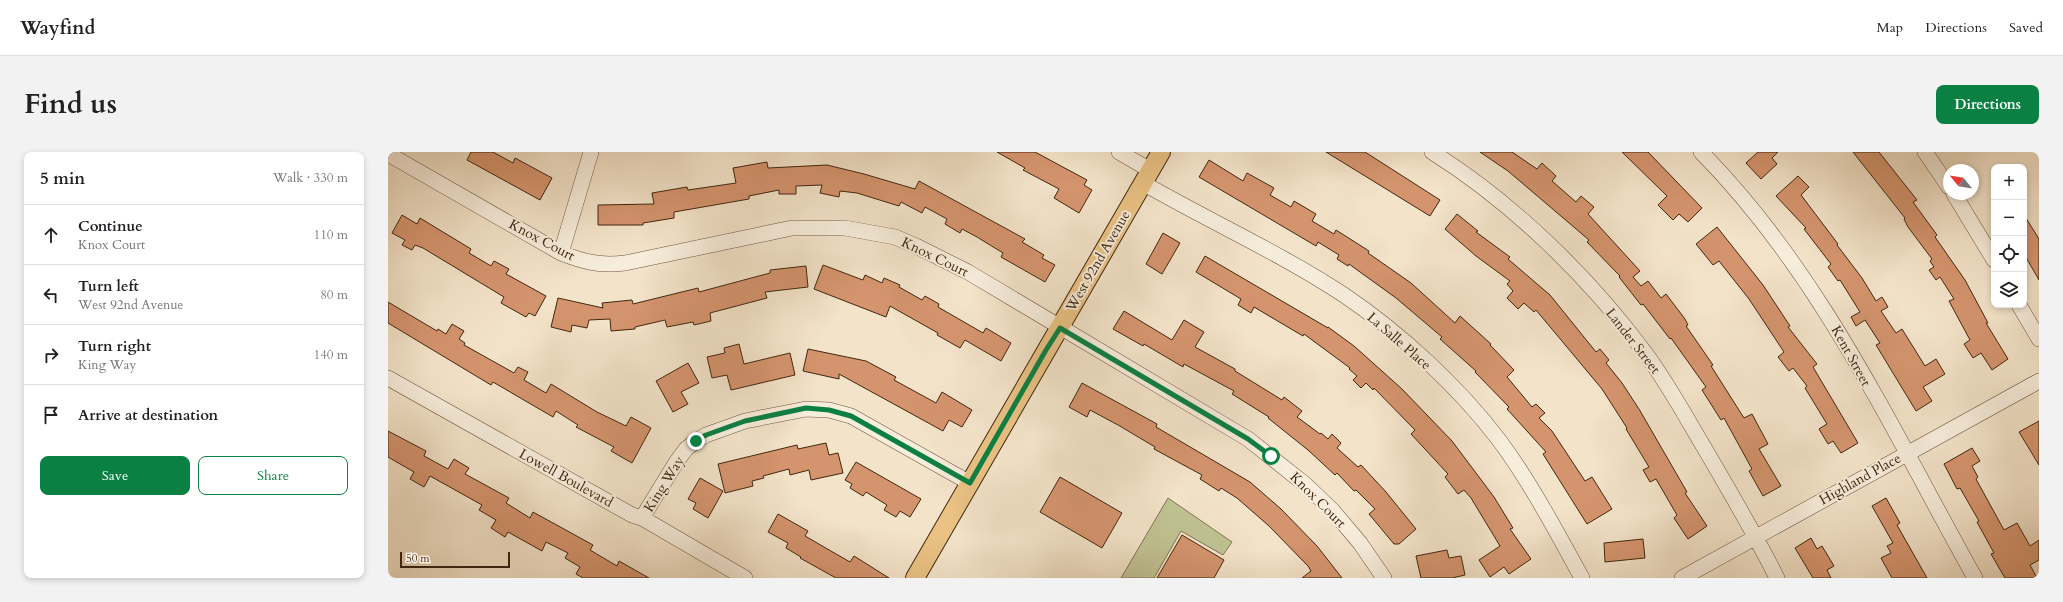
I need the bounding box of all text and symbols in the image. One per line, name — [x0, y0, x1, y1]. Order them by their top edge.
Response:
text: Wayfind — [20, 15, 95, 41]
text: Map — [1877, 18, 1903, 37]
text: Directions — [1925, 18, 1987, 37]
text: Saved — [2009, 18, 2043, 37]
text: Find us — [24, 85, 117, 123]
button: Directions — [1936, 85, 2039, 124]
north arrow — [1943, 164, 1979, 200]
map controls — [1991, 164, 2027, 308]
button: + — [1991, 164, 2027, 200]
text: 5 min — [40, 167, 85, 190]
text: Walk · 330 m — [273, 169, 348, 187]
button: − — [1991, 200, 2027, 236]
street label: West 92nd Avenue — [1061, 207, 1135, 316]
street label: Knox Court — [506, 215, 579, 266]
text: Continue — [78, 216, 143, 236]
icon: ahead — [40, 224, 62, 246]
text: 110 m — [314, 226, 348, 244]
street label: Knox Court — [898, 233, 972, 282]
text: Knox Court — [78, 236, 145, 254]
button: locate — [1991, 236, 2027, 272]
button: layers — [1991, 272, 2027, 308]
text: Turn left — [78, 276, 139, 296]
icon: left — [40, 284, 62, 306]
text: 80 m — [320, 286, 348, 304]
text: West 92nd Avenue — [78, 296, 183, 314]
street label: Lander Street — [1601, 304, 1665, 378]
street label: La Salle Place — [1363, 308, 1435, 374]
street label: Kent Street — [1827, 322, 1876, 390]
text: Turn right — [78, 336, 151, 356]
icon: right — [40, 344, 62, 366]
text: 140 m — [314, 346, 348, 364]
text: King Way — [78, 356, 136, 374]
icon: arrive — [40, 404, 62, 426]
text: Arrive at destination — [78, 405, 218, 425]
route end — [687, 432, 705, 450]
street label: Lowell Boulevard — [516, 444, 617, 512]
route start — [1262, 447, 1280, 465]
street label: Highland Place — [1816, 449, 1904, 509]
street label: King Way — [639, 452, 689, 516]
button: Save — [40, 456, 190, 495]
button: Share — [198, 456, 348, 495]
street label: Knox Court — [1286, 468, 1351, 533]
scale bar — [400, 550, 510, 569]
text: 50 m — [406, 551, 430, 566]

